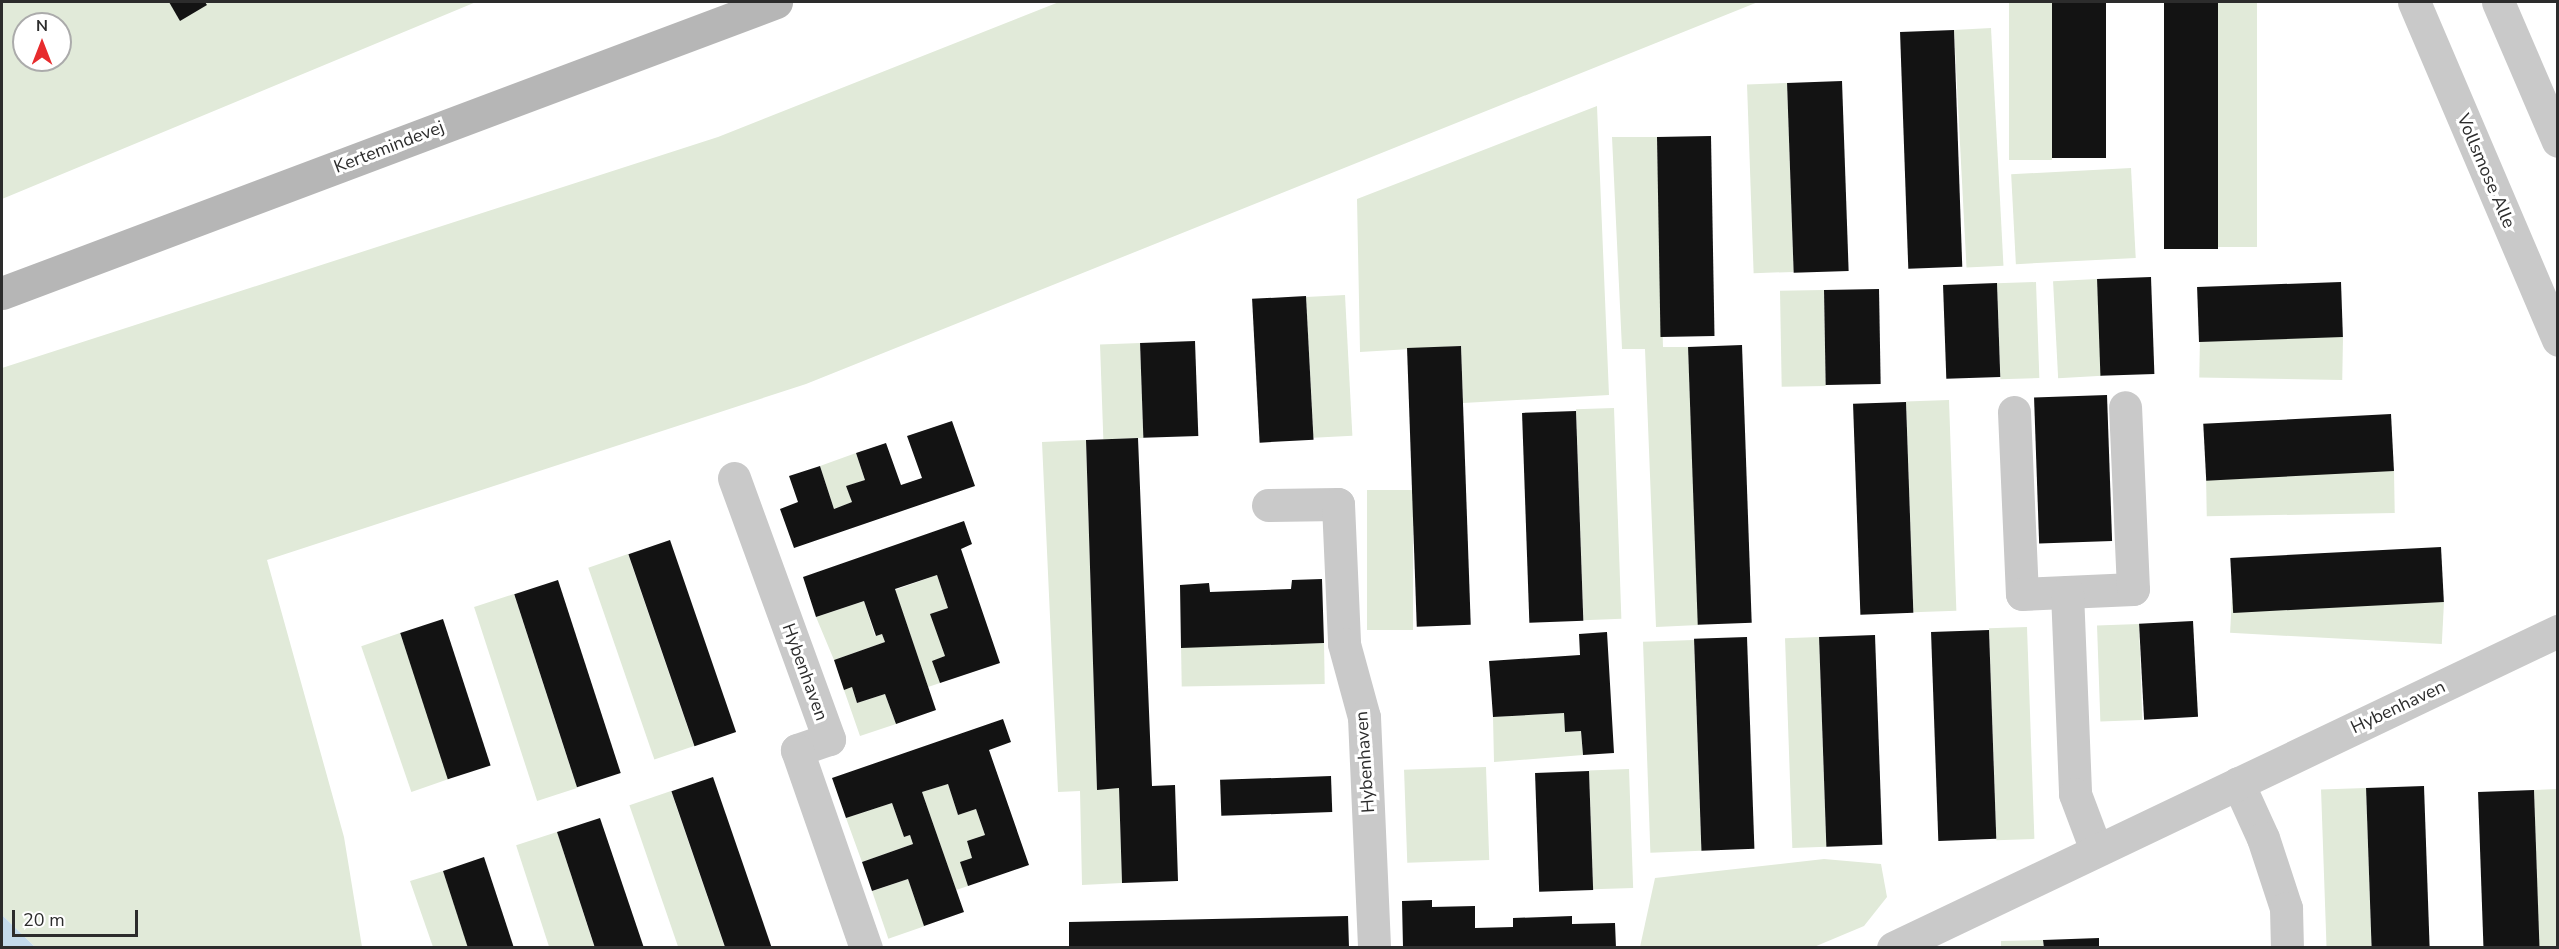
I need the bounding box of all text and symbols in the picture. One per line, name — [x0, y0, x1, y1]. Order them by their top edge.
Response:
north arrow — [12, 12, 72, 72]
text: N — [36, 15, 48, 37]
street label: Vollsmose Alle — [2452, 111, 2520, 231]
street label: Kertemindevej — [331, 116, 447, 178]
street label: Hybenhaven — [777, 620, 833, 724]
street label: Hybenhaven — [2347, 676, 2449, 738]
street label: Hybenhaven — [1351, 710, 1379, 814]
scale bar — [15, 898, 141, 936]
text: 20 m — [23, 908, 65, 932]

